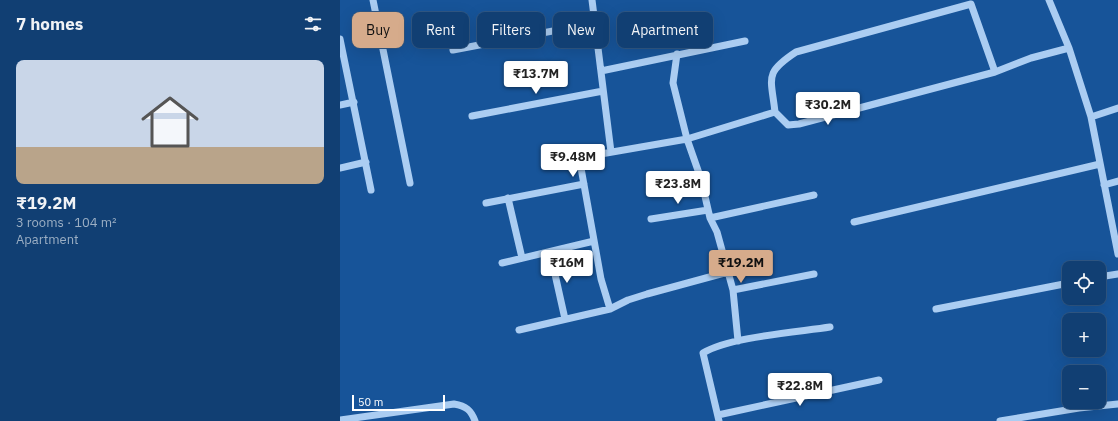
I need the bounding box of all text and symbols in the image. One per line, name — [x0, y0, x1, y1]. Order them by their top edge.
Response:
chip: Buy — [352, 12, 404, 48]
chip: Rent — [412, 12, 469, 48]
chip: Filters — [477, 12, 545, 48]
chip: New — [553, 12, 609, 48]
chip: Apartment — [617, 12, 713, 48]
text: 7 homes — [16, 13, 83, 35]
icon: filters — [302, 13, 324, 35]
pin: ₹13.7M — [503, 61, 569, 95]
text: ₹13.7M — [513, 65, 559, 82]
icon: home — [134, 86, 206, 158]
pin: ₹30.2M — [795, 92, 861, 126]
text: ₹30.2M — [805, 96, 851, 113]
pin: ₹9.48M — [540, 144, 606, 178]
text: ₹9.48M — [550, 148, 596, 165]
pin: ₹23.8M — [645, 171, 711, 205]
text: ₹23.8M — [655, 175, 701, 192]
text: ₹19.2M — [16, 192, 77, 214]
text: 3 rooms · 104 m² — [16, 214, 117, 231]
text: Apartment — [16, 231, 79, 248]
pin: ₹16M — [543, 250, 591, 284]
pin: ₹19.2M — [708, 250, 774, 284]
text: ₹16M — [550, 254, 584, 271]
text: ₹19.2M — [718, 254, 764, 271]
map controls — [1062, 261, 1106, 409]
button: locate — [1062, 261, 1106, 305]
button: + — [1062, 313, 1106, 357]
button: − — [1062, 365, 1106, 409]
pin: ₹22.8M — [767, 373, 833, 407]
text: ₹22.8M — [777, 377, 823, 394]
scale bar — [352, 393, 445, 412]
text: 50 m — [358, 395, 383, 409]

